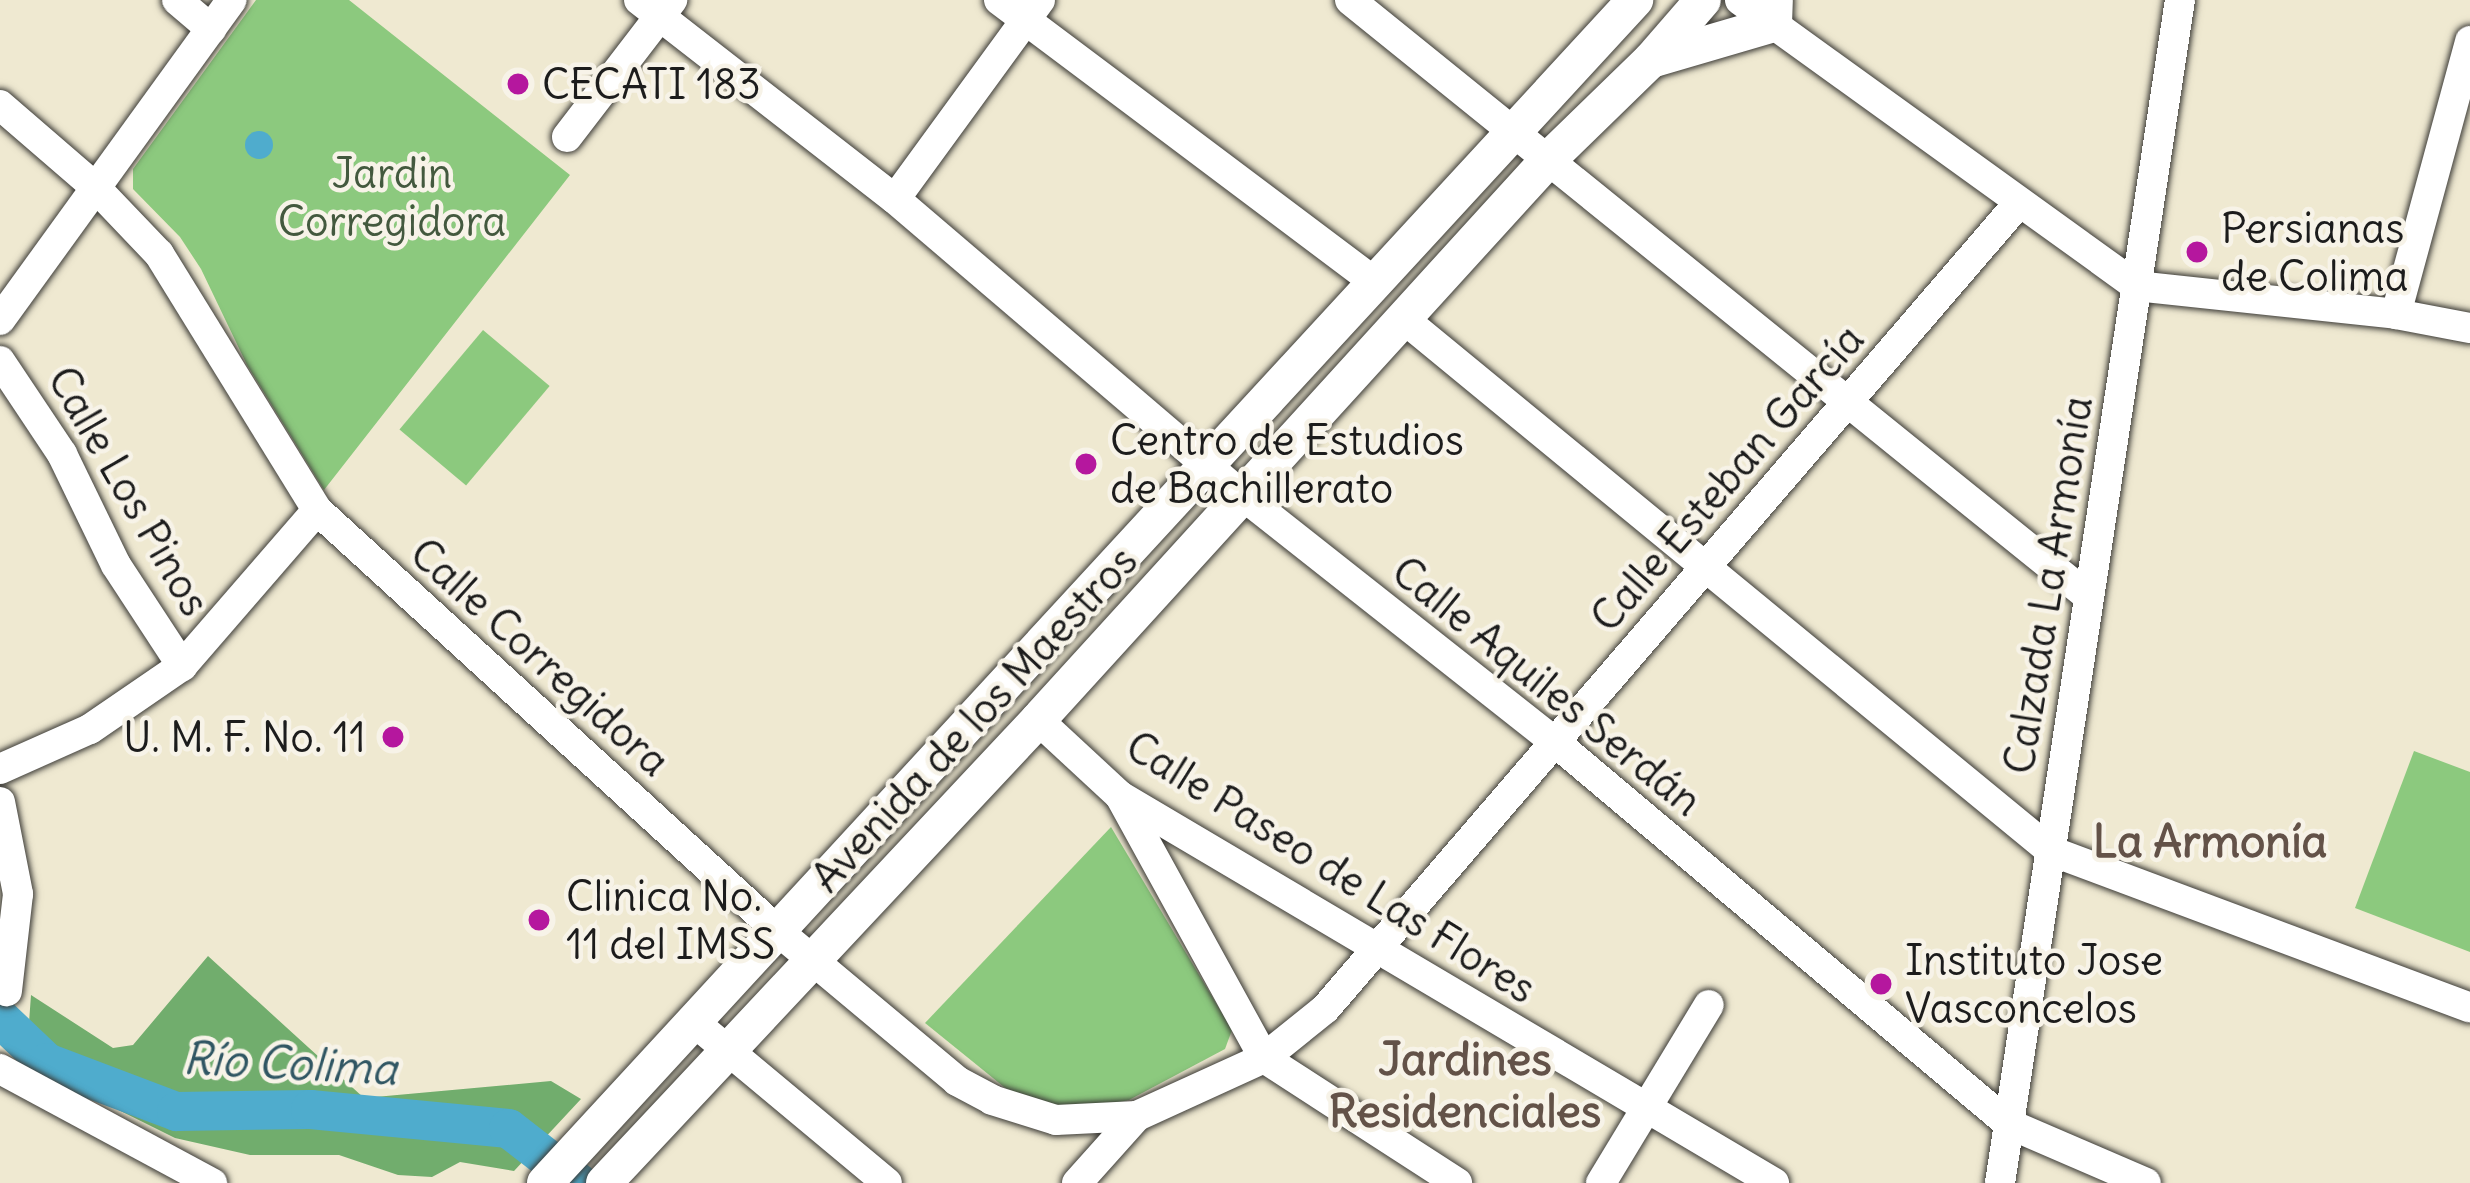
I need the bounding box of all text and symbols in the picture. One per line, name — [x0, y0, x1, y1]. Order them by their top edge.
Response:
place label: CECATI 183 — [542, 59, 761, 109]
marker: CECATI 183 — [505, 71, 531, 97]
park label: Jardin Corregidora — [278, 148, 506, 246]
place label: Persianas de Colima — [2221, 203, 2409, 302]
marker: Persianas de Colima — [2184, 239, 2210, 265]
street label: Calle Esteban García — [1580, 314, 1874, 642]
street label: Calle Los Pinos — [37, 357, 221, 625]
street label: Calzada La Armonía — [1993, 393, 2103, 777]
place label: Centro de Estudios de Bachillerato — [1110, 415, 1464, 514]
marker: Centro de Estudios de Bachillerato — [1073, 451, 1099, 477]
street label: Calle Corregidora — [400, 528, 680, 786]
street label: Avenida de los Maestros — [801, 536, 1147, 902]
street label: Calle Aquiles Serdán — [1382, 546, 1712, 826]
place label: U. M. F. No. 11 — [123, 712, 366, 762]
street label: Calle Paseo de Las Flores — [1117, 720, 1545, 1014]
marker: U. M. F. No. 11 — [377, 721, 409, 753]
district label: La Armonía — [2093, 815, 2327, 869]
place label: Clinica No. 11 del IMSS — [566, 871, 775, 970]
marker: Clinica No. 11 del IMSS — [523, 904, 555, 936]
place label: Instituto Jose Vasconcelos — [1905, 935, 2163, 1034]
marker: Instituto Jose Vasconcelos — [1868, 971, 1894, 997]
water label: Río Colima — [181, 1031, 399, 1097]
district label: Jardines Residenciales — [1329, 1033, 1601, 1139]

